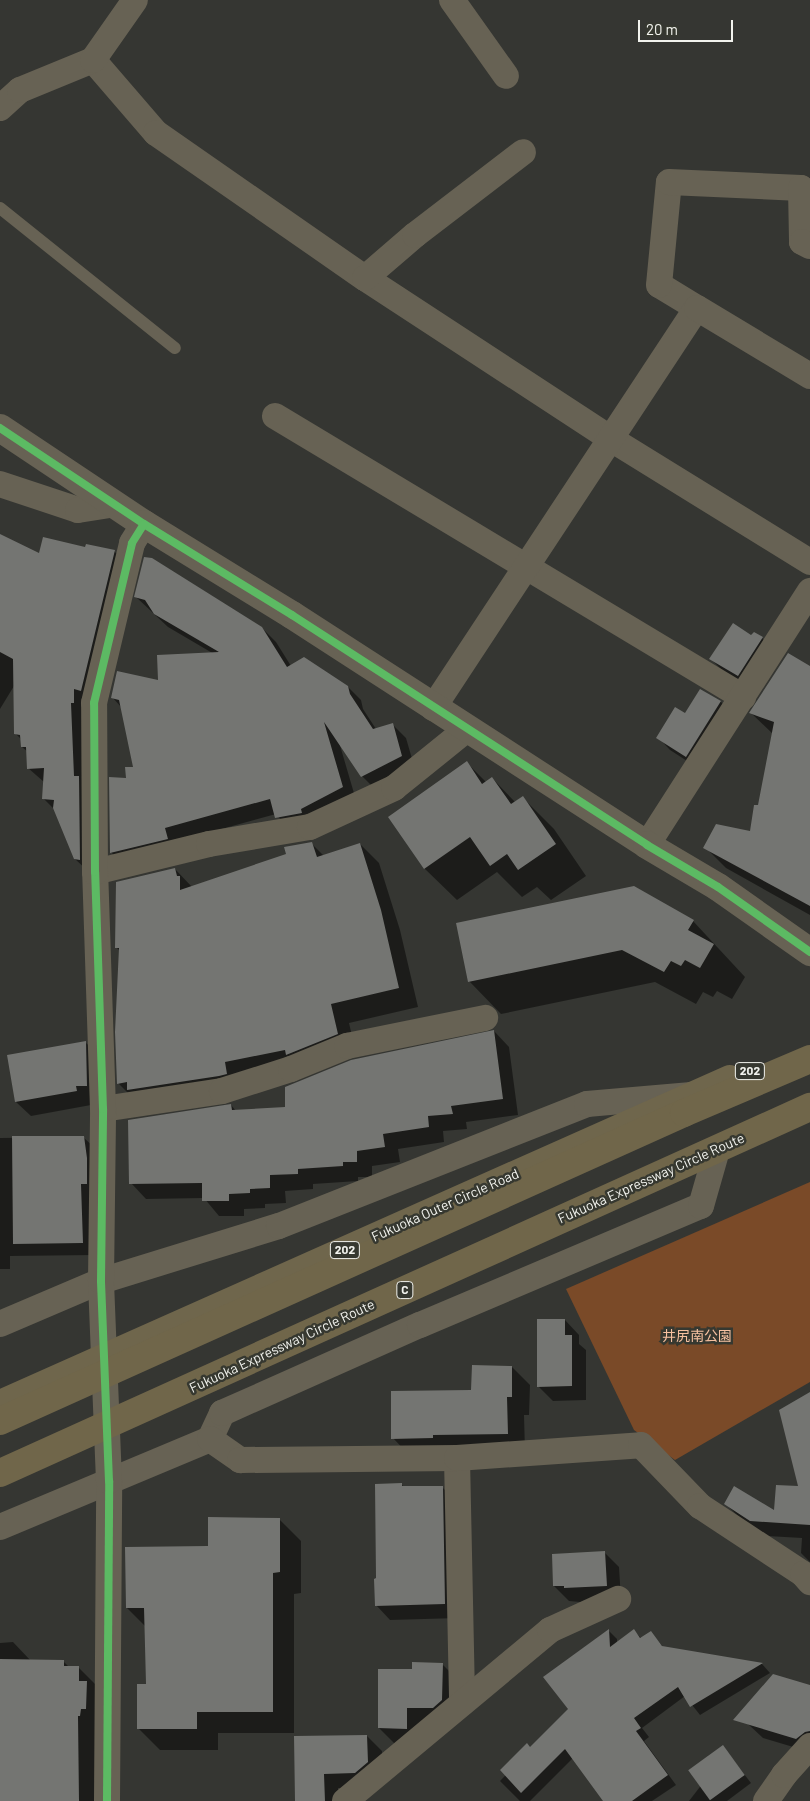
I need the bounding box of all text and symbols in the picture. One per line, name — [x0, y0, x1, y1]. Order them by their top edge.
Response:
scale bar — [640, 10, 735, 42]
text: 20 m — [646, 20, 678, 38]
road number: 202 — [734, 1062, 766, 1080]
street label: Fukuoka Expressway Circle Route — [555, 1129, 747, 1227]
street label: Fukuoka Outer Circle Road — [369, 1165, 521, 1245]
road number: 202 — [329, 1240, 361, 1260]
road number: C — [396, 1280, 414, 1300]
street label: Fukuoka Expressway Circle Route — [187, 1296, 377, 1396]
park label: 井尻南公園 — [662, 1328, 732, 1344]

